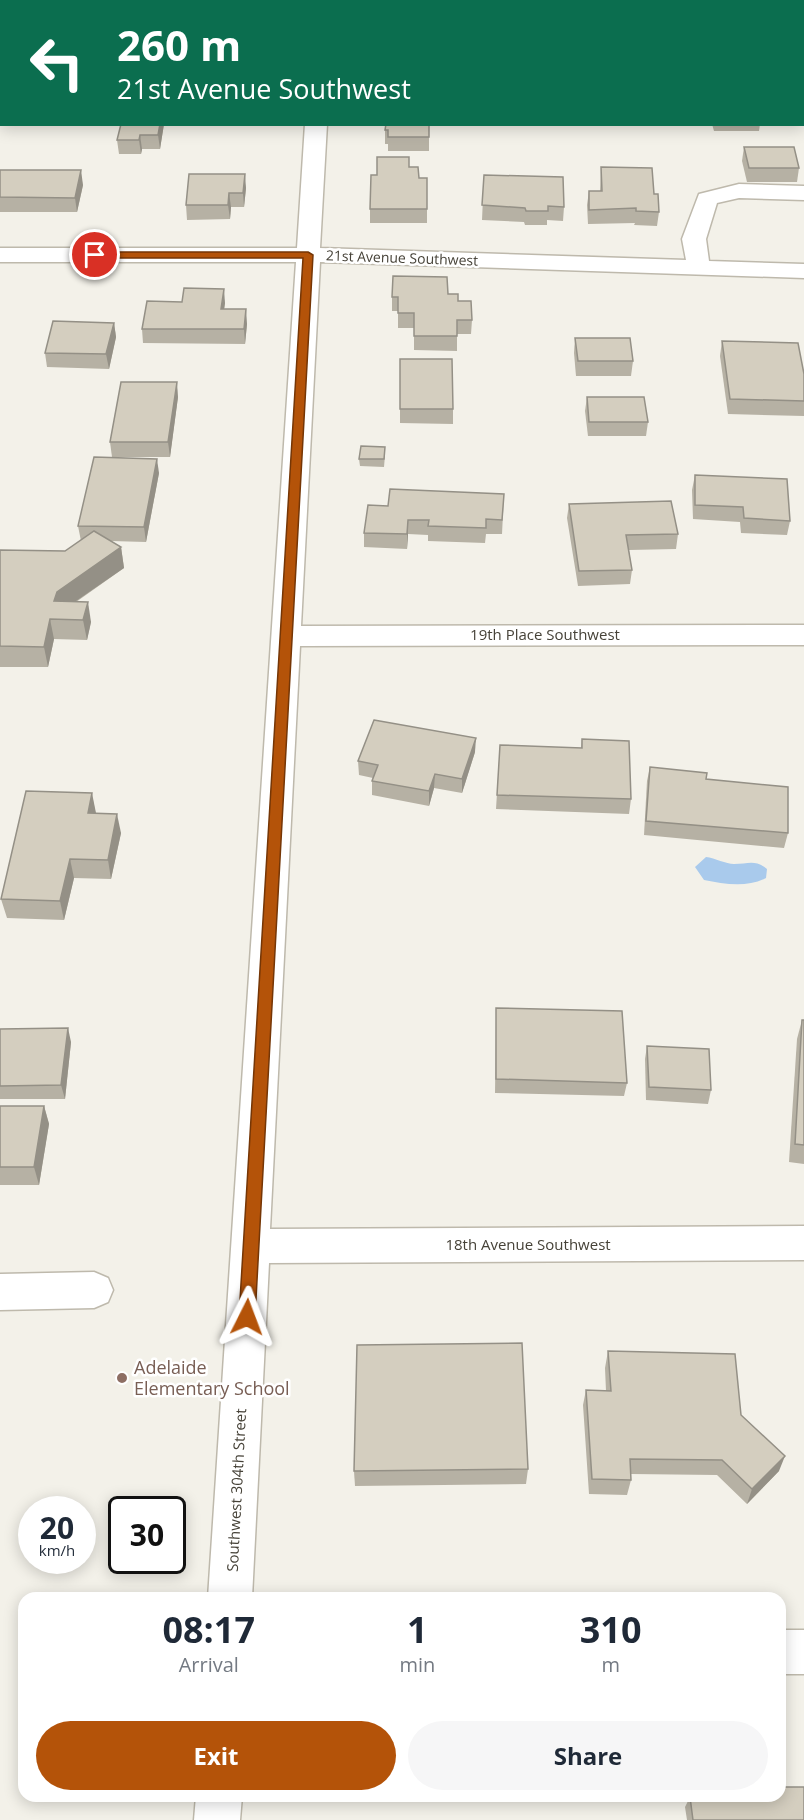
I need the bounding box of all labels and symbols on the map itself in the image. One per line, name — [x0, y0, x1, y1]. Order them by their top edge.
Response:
pin — [69, 229, 120, 280]
street label: 21st Avenue Southwest — [326, 245, 478, 270]
street label: 19th Place Southwest — [470, 624, 620, 644]
street label: 18th Avenue Southwest — [445, 1234, 611, 1254]
position arrow — [215, 1285, 279, 1349]
place label: Adelaide Elementary School — [134, 1355, 290, 1400]
marker: Adelaide Elementary School — [115, 1371, 129, 1385]
street label: Southwest 304th Street — [222, 1408, 250, 1572]
speed limit sign: 30 — [108, 1496, 186, 1574]

